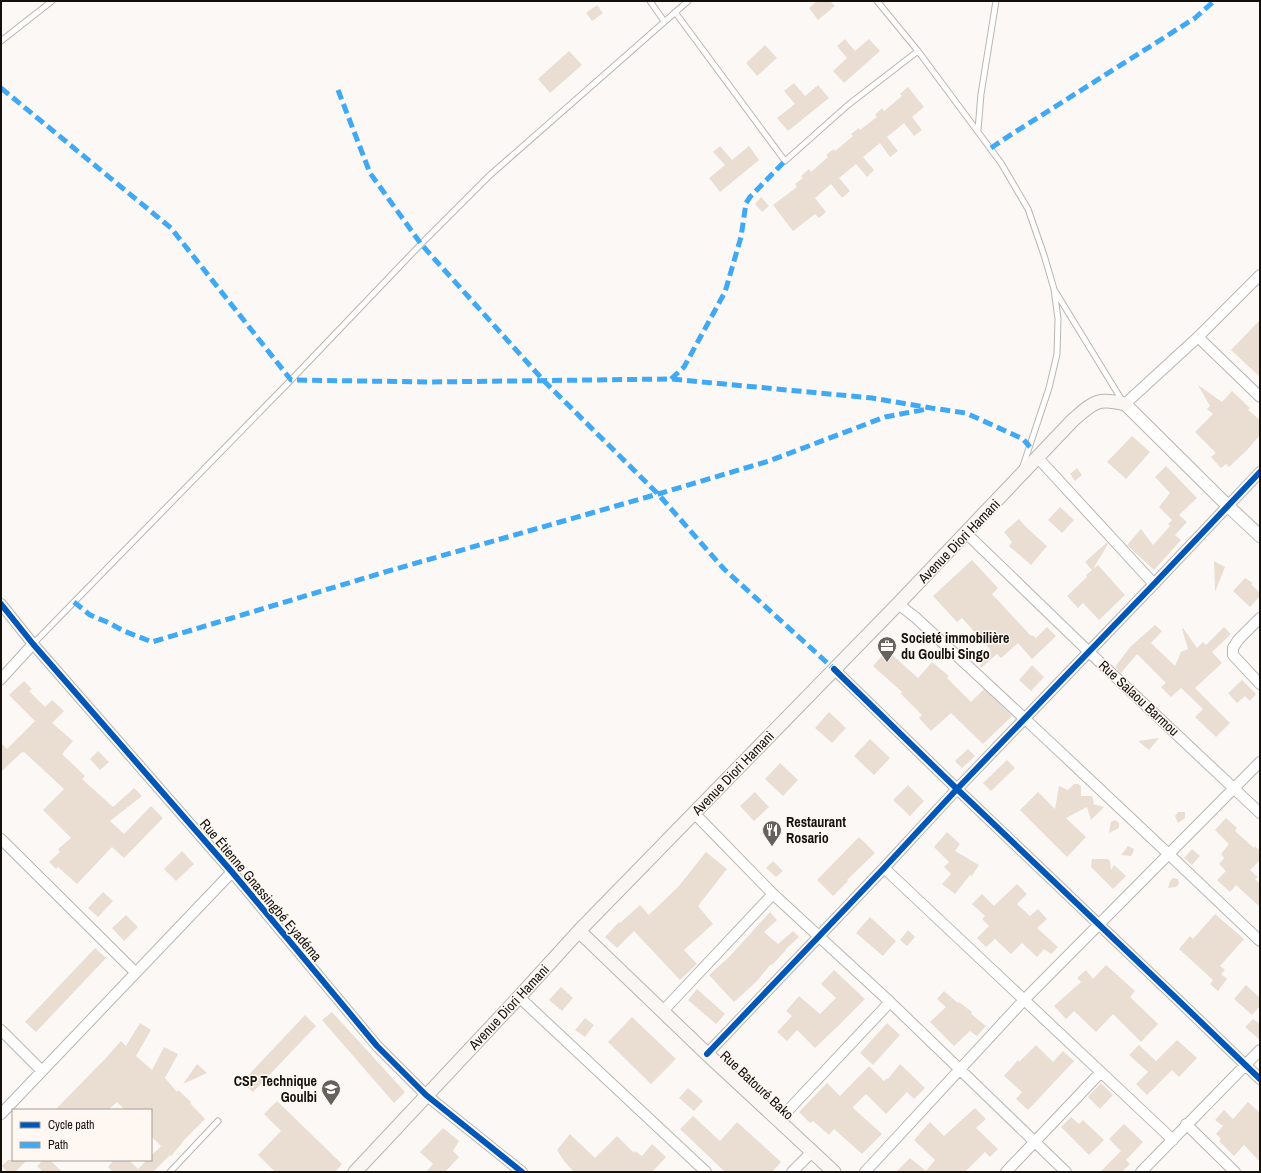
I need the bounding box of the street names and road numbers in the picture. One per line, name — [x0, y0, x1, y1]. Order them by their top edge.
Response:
street label: Avenue Diori Hamani — [914, 495, 1004, 588]
street label: Rue Salaou Barmou — [1095, 656, 1183, 740]
street label: Avenue Diori Hamani — [688, 727, 778, 820]
street label: Rue Étienne Gnassingbé Eyadéma — [196, 815, 326, 965]
street label: Avenue Diori Hamani — [464, 961, 553, 1054]
street label: Rue Batouré Bako — [717, 1046, 797, 1124]

